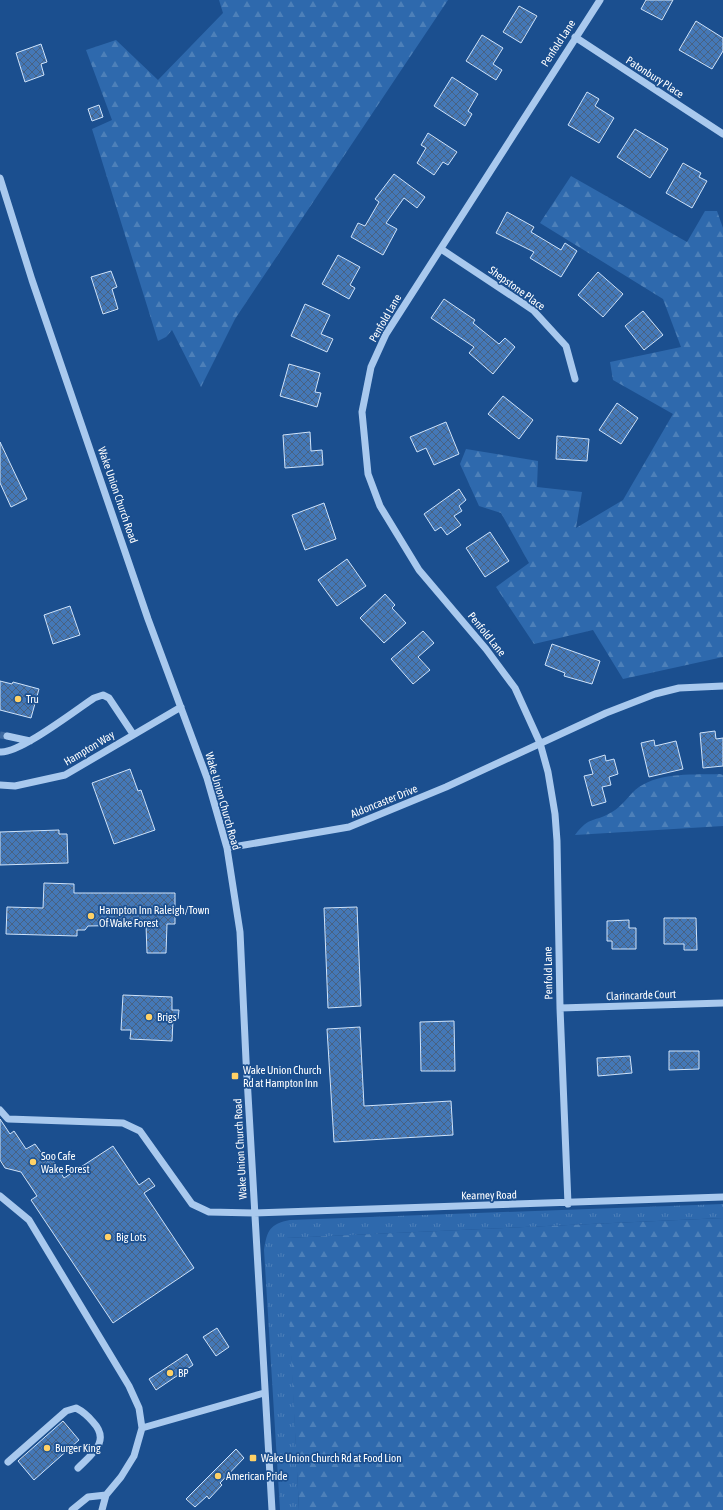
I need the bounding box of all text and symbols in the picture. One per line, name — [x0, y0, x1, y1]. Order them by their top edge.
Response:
street label: Penfold Lane — [539, 17, 577, 69]
street label: Patonbury Place — [624, 54, 686, 100]
street label: Shepstone Place — [487, 264, 547, 312]
street label: Penfold Lane — [367, 292, 403, 344]
street label: Wake Union Church Road — [96, 445, 140, 545]
street label: Penfold Lane — [466, 610, 508, 658]
place label: Tru — [26, 693, 39, 705]
marker: Tru — [13, 694, 23, 704]
street label: Hampton Way — [61, 728, 117, 768]
street label: Wake Union Church Road — [203, 751, 243, 851]
street label: Aldoncaster Drive — [349, 782, 419, 820]
place label: Hampton Inn Raleigh/Town Of Wake Forest — [99, 904, 210, 929]
marker: Hampton Inn Raleigh/Town Of Wake Forest — [86, 911, 96, 921]
street label: Penfold Lane — [542, 946, 554, 1000]
street label: Clarincarde Court — [606, 988, 676, 1002]
place label: Brigs — [157, 1011, 177, 1023]
marker: Brigs — [144, 1012, 154, 1022]
place label: Wake Union Church Rd at Hampton Inn — [243, 1064, 322, 1089]
marker: Wake Union Church Rd at Hampton Inn — [230, 1071, 240, 1081]
street label: Wake Union Church Road — [231, 1098, 249, 1200]
place label: Soo Cafe Wake Forest — [41, 1150, 90, 1175]
marker: Soo Cafe Wake Forest — [28, 1157, 38, 1167]
street label: Kearney Road — [461, 1189, 517, 1201]
place label: Big Lots — [116, 1231, 147, 1243]
marker: Big Lots — [103, 1232, 113, 1242]
place label: BP — [178, 1367, 189, 1379]
marker: BP — [165, 1368, 175, 1378]
place label: Burger King — [55, 1442, 101, 1454]
marker: Burger King — [42, 1443, 52, 1453]
place label: Wake Union Church Rd at Food Lion — [261, 1452, 402, 1464]
marker: Wake Union Church Rd at Food Lion — [248, 1453, 258, 1463]
place label: American Pride — [226, 1470, 287, 1482]
marker: American Pride — [213, 1471, 223, 1481]

